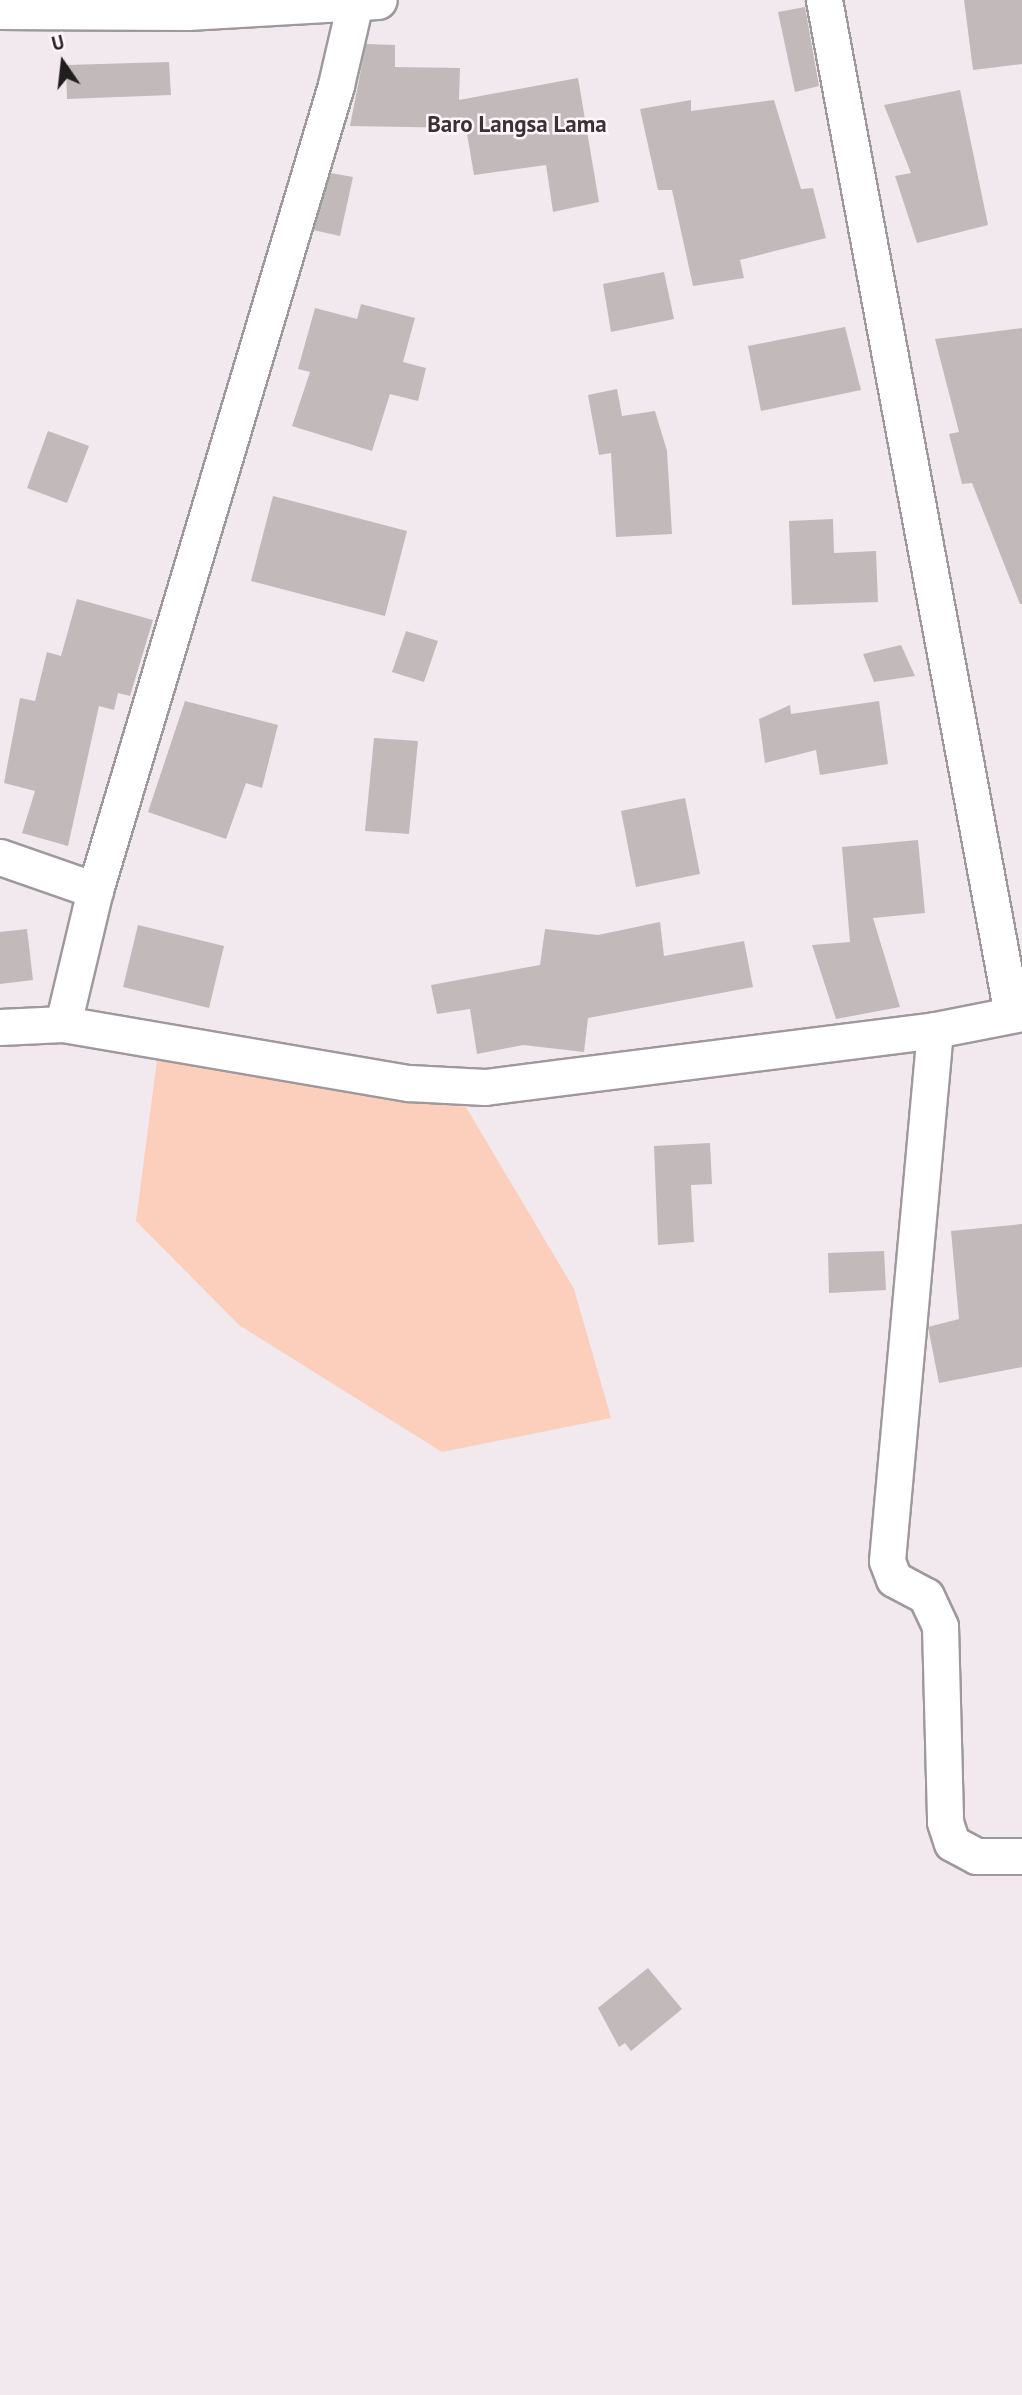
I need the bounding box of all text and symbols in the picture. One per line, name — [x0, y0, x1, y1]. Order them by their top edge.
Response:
north arrow — [28, 28, 98, 98]
text: U — [49, 30, 67, 56]
district label: Baro Langsa Lama — [427, 110, 607, 138]

